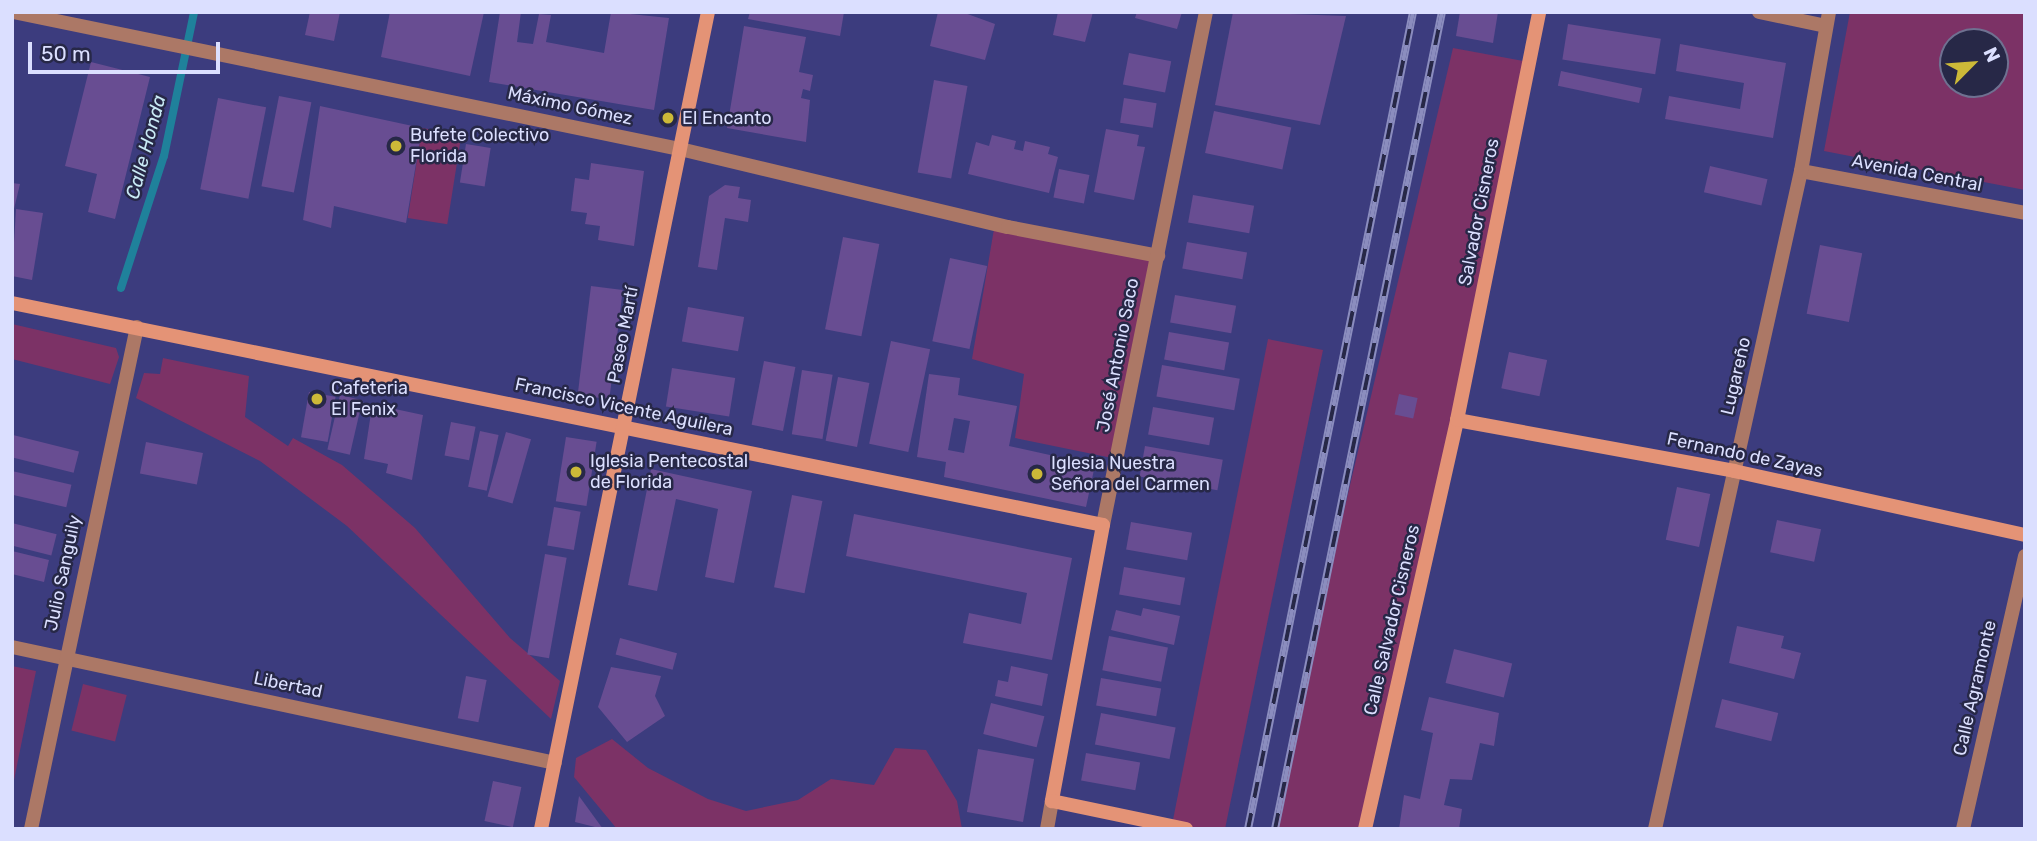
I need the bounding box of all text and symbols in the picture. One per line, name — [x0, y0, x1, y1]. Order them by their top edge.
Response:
scale bar — [32, 28, 224, 72]
north arrow — [1939, 28, 2009, 98]
text: 50 m — [41, 41, 91, 66]
text: N — [1978, 44, 2005, 66]
street label: Máximo Gómez — [506, 82, 634, 130]
water label: Calle Honda — [121, 92, 171, 202]
place label: El Encanto — [682, 107, 772, 129]
marker: El Encanto — [660, 110, 676, 126]
place label: Bufete Colectivo Florida — [410, 125, 549, 168]
street label: Salvador Cisneros — [1454, 136, 1504, 288]
marker: Bufete Colectivo Florida — [388, 138, 404, 154]
street label: Avenida Central — [1850, 150, 1984, 196]
street label: José Antonio Saco — [1092, 276, 1144, 434]
street label: Paseo Martí — [603, 285, 643, 385]
street label: Lugareño — [1717, 335, 1755, 417]
street label: Francisco Vicente Aguilera — [513, 373, 735, 441]
place label: Cafeteria El Fenix — [331, 378, 408, 420]
marker: Cafeteria El Fenix — [309, 391, 325, 407]
street label: Fernando de Zayas — [1665, 428, 1825, 482]
place label: Iglesia Pentecostal de Florida — [590, 451, 748, 494]
place label: Iglesia Nuestra Señora del Carmen — [1051, 453, 1210, 496]
marker: Iglesia Pentecostal de Florida — [568, 464, 584, 480]
marker: Iglesia Nuestra Señora del Carmen — [1029, 466, 1045, 482]
street label: Julio Sanguily — [40, 513, 86, 633]
street label: Calle Salvador Cisneros — [1360, 522, 1424, 718]
street label: Calle Agramonte — [1949, 618, 2001, 758]
street label: Libertad — [252, 667, 324, 703]

